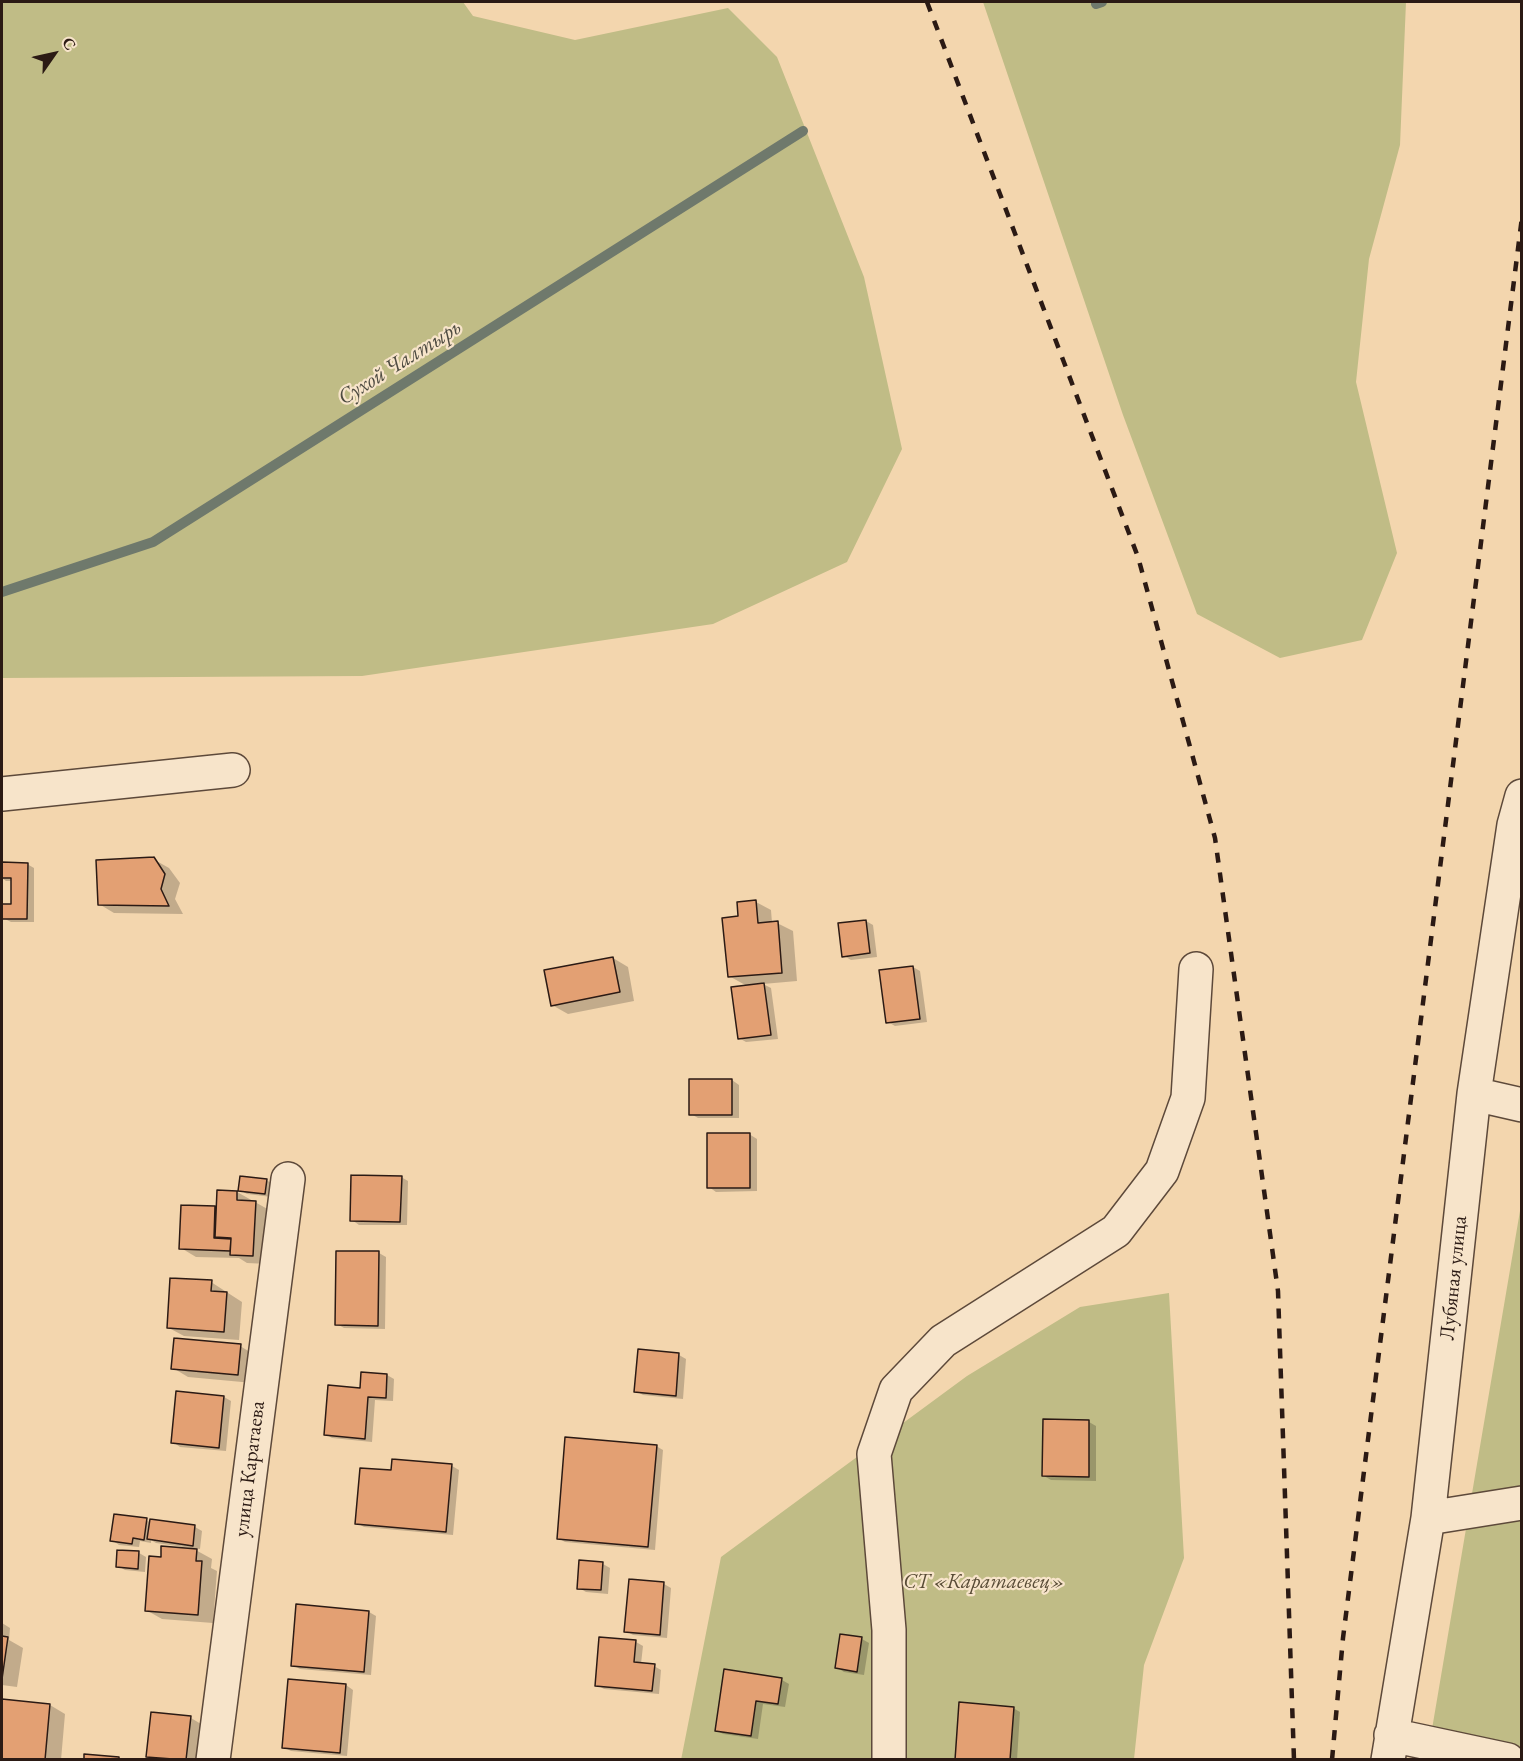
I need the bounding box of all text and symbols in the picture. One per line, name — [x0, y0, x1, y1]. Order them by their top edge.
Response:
north arrow — [24, 24, 84, 84]
text: С — [57, 33, 81, 54]
water label: Сухой Чалтырь — [333, 315, 467, 411]
street label: Лубяная улица — [1435, 1214, 1473, 1342]
street label: улица Каратаева — [229, 1400, 271, 1538]
park label: СТ «Каратаевец» — [903, 1569, 1065, 1595]

